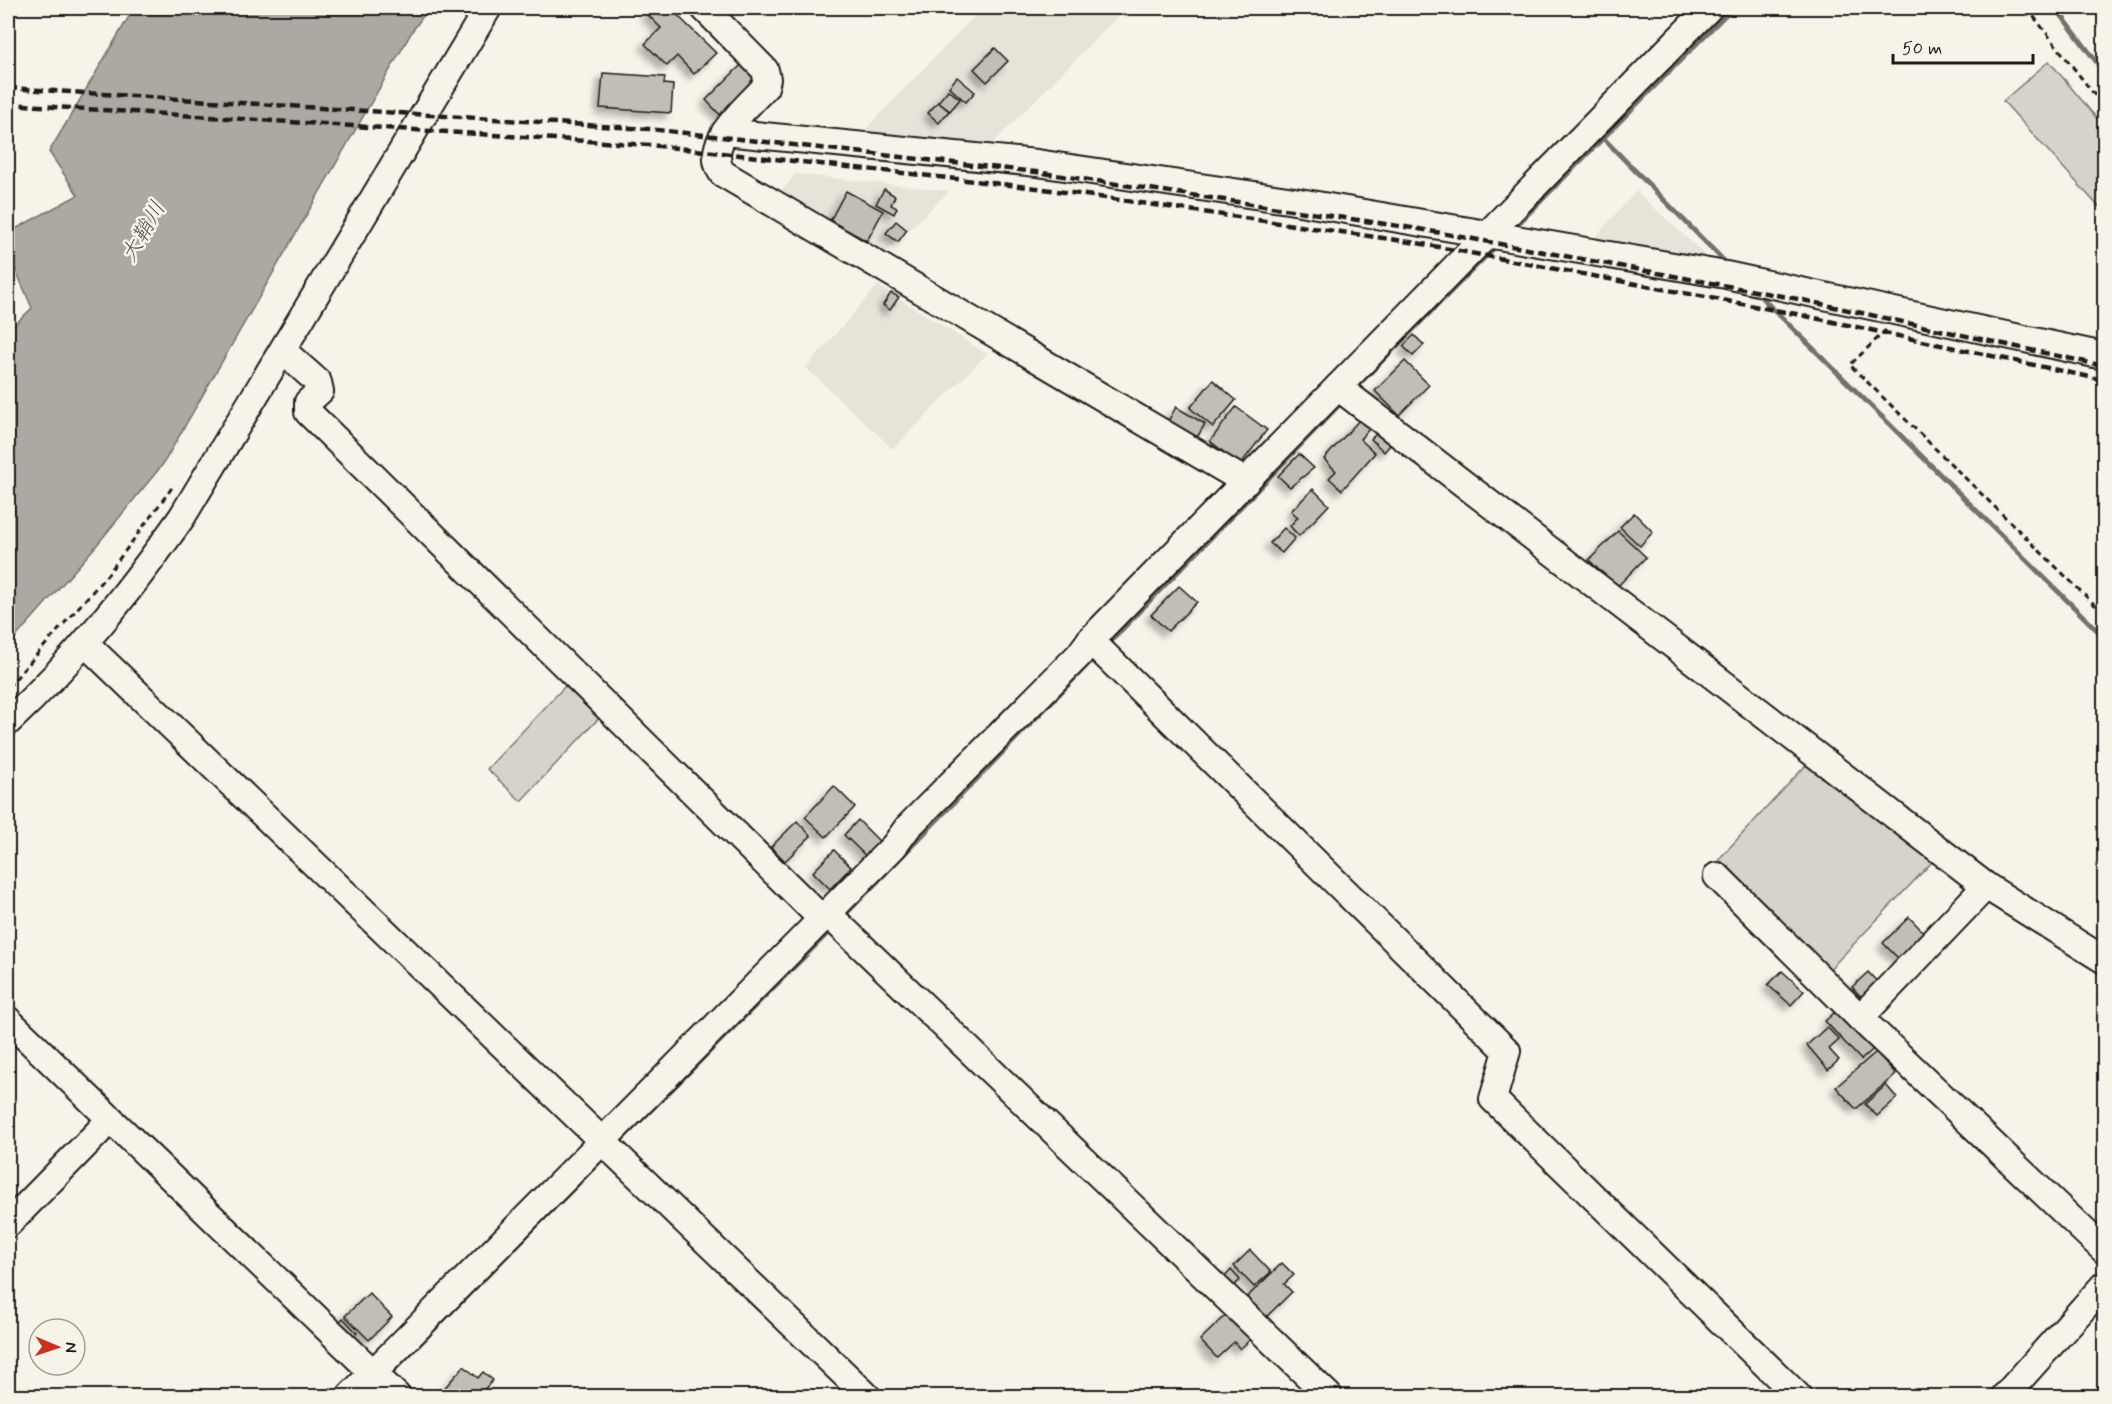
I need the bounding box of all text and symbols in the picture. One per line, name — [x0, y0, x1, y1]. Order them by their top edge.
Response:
scale bar — [1893, 27, 2032, 65]
text: 50 m — [1902, 37, 1942, 61]
water label: 大鞘川 — [115, 196, 172, 268]
north arrow — [27, 1317, 87, 1377]
text: N — [60, 1342, 81, 1353]

